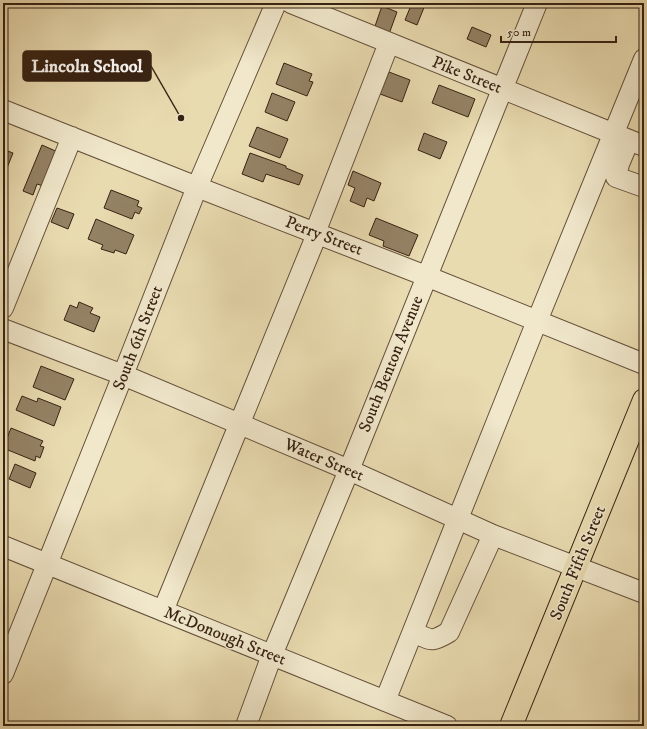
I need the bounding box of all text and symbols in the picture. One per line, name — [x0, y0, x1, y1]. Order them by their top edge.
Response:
scale bar — [501, 18, 616, 44]
text: 50 m — [507, 25, 531, 40]
callout: Lincoln School — [23, 51, 151, 81]
street label: Pike Street — [429, 51, 506, 99]
text: Lincoln School — [31, 56, 143, 78]
street label: Perry Street — [282, 211, 366, 261]
street label: South 6th Street — [108, 282, 168, 394]
street label: South Benton Avenue — [354, 293, 428, 435]
street label: Water Street — [280, 433, 368, 487]
street label: South Fifth Street — [545, 502, 611, 624]
street label: McDonough Street — [161, 601, 290, 671]

